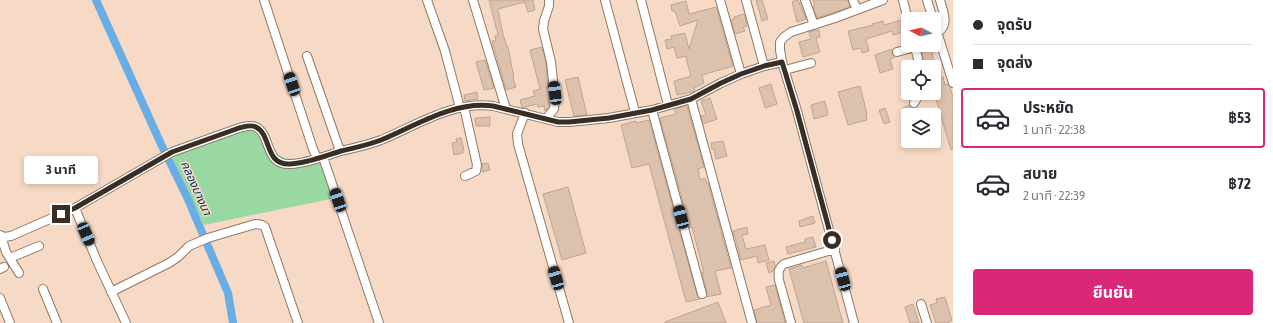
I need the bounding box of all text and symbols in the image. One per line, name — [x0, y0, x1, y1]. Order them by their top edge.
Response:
north arrow — [901, 12, 941, 52]
map controls — [901, 12, 941, 148]
text: จุดรับ — [997, 16, 1032, 33]
text: จุดส่ง — [997, 54, 1033, 71]
button: locate — [901, 60, 941, 100]
car — [283, 71, 301, 97]
car — [548, 80, 562, 106]
text: ประหยัด — [1023, 99, 1074, 116]
icon: car — [975, 100, 1011, 136]
button: layers — [901, 108, 941, 148]
text: ฿53 — [1228, 109, 1251, 126]
text: 1 นาที · 22:38 — [1023, 122, 1085, 137]
callout: 3 นาที — [24, 156, 98, 184]
water label: คลองบางนา — [178, 158, 215, 219]
text: 3 นาที — [46, 162, 76, 177]
text: สบาย — [1023, 165, 1057, 182]
icon: car — [975, 166, 1011, 202]
text: ฿72 — [1228, 175, 1251, 192]
car — [328, 187, 348, 213]
text: 2 นาที · 22:39 — [1023, 188, 1085, 203]
car — [672, 204, 690, 230]
route end — [52, 205, 70, 223]
car — [76, 221, 96, 247]
route start — [823, 231, 841, 249]
car — [547, 265, 565, 291]
car — [834, 266, 852, 292]
button: ยืนยัน — [973, 269, 1253, 315]

